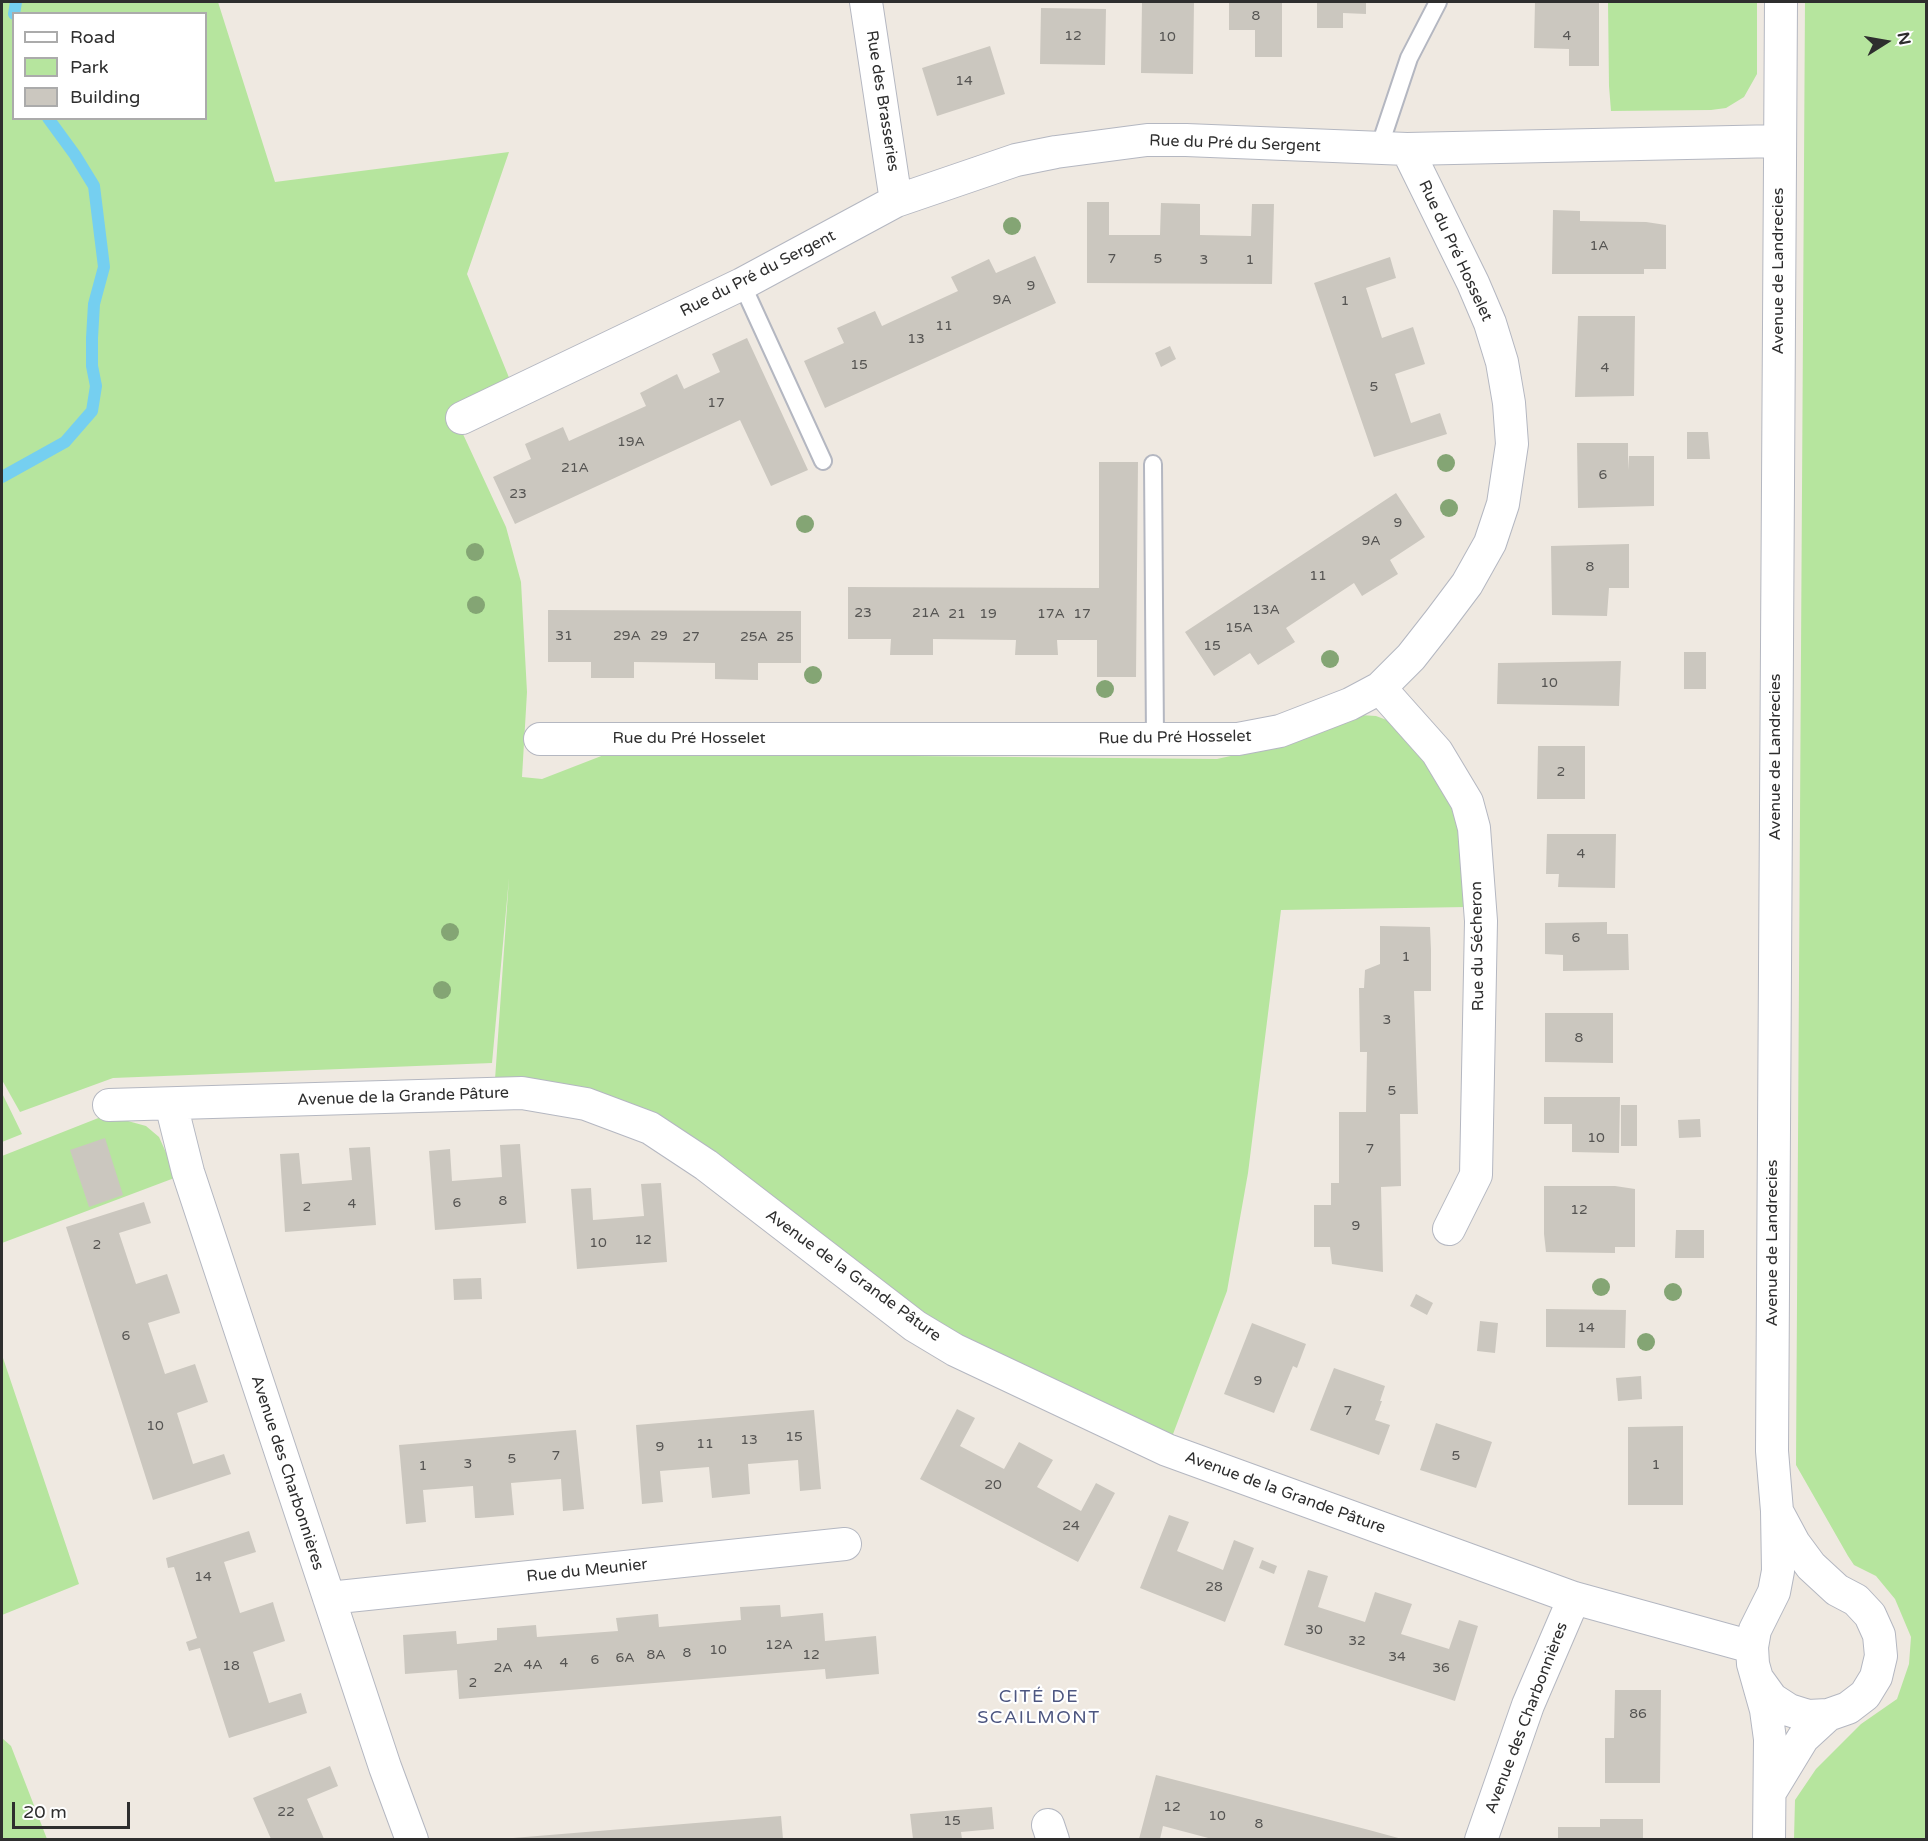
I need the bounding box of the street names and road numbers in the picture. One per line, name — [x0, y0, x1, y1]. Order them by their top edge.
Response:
street label: Rue des Brasseries — [861, 29, 903, 173]
street label: Rue du Pré du Sergent — [1149, 131, 1321, 157]
street label: Rue du Pré Hosselet — [1414, 178, 1496, 324]
street label: Avenue de Landrecies — [1769, 188, 1789, 354]
street label: Rue du Pré du Sergent — [677, 226, 839, 322]
street label: Avenue de Landrecies — [1766, 674, 1786, 840]
street label: Rue du Pré Hosselet — [1098, 727, 1252, 749]
street label: Rue du Pré Hosselet — [612, 729, 766, 749]
street label: Rue du Sécheron — [1467, 881, 1489, 1011]
street label: Avenue de la Grande Pâture — [297, 1084, 509, 1110]
street label: Avenue de Landrecies — [1763, 1160, 1783, 1326]
street label: Avenue de la Grande Pâture — [762, 1206, 944, 1346]
street label: Avenue des Charbonnières — [246, 1373, 328, 1573]
street label: Avenue de la Grande Pâture — [1182, 1448, 1388, 1538]
street label: Rue du Meunier — [526, 1555, 648, 1587]
street label: Avenue des Charbonnières — [1482, 1620, 1572, 1816]

